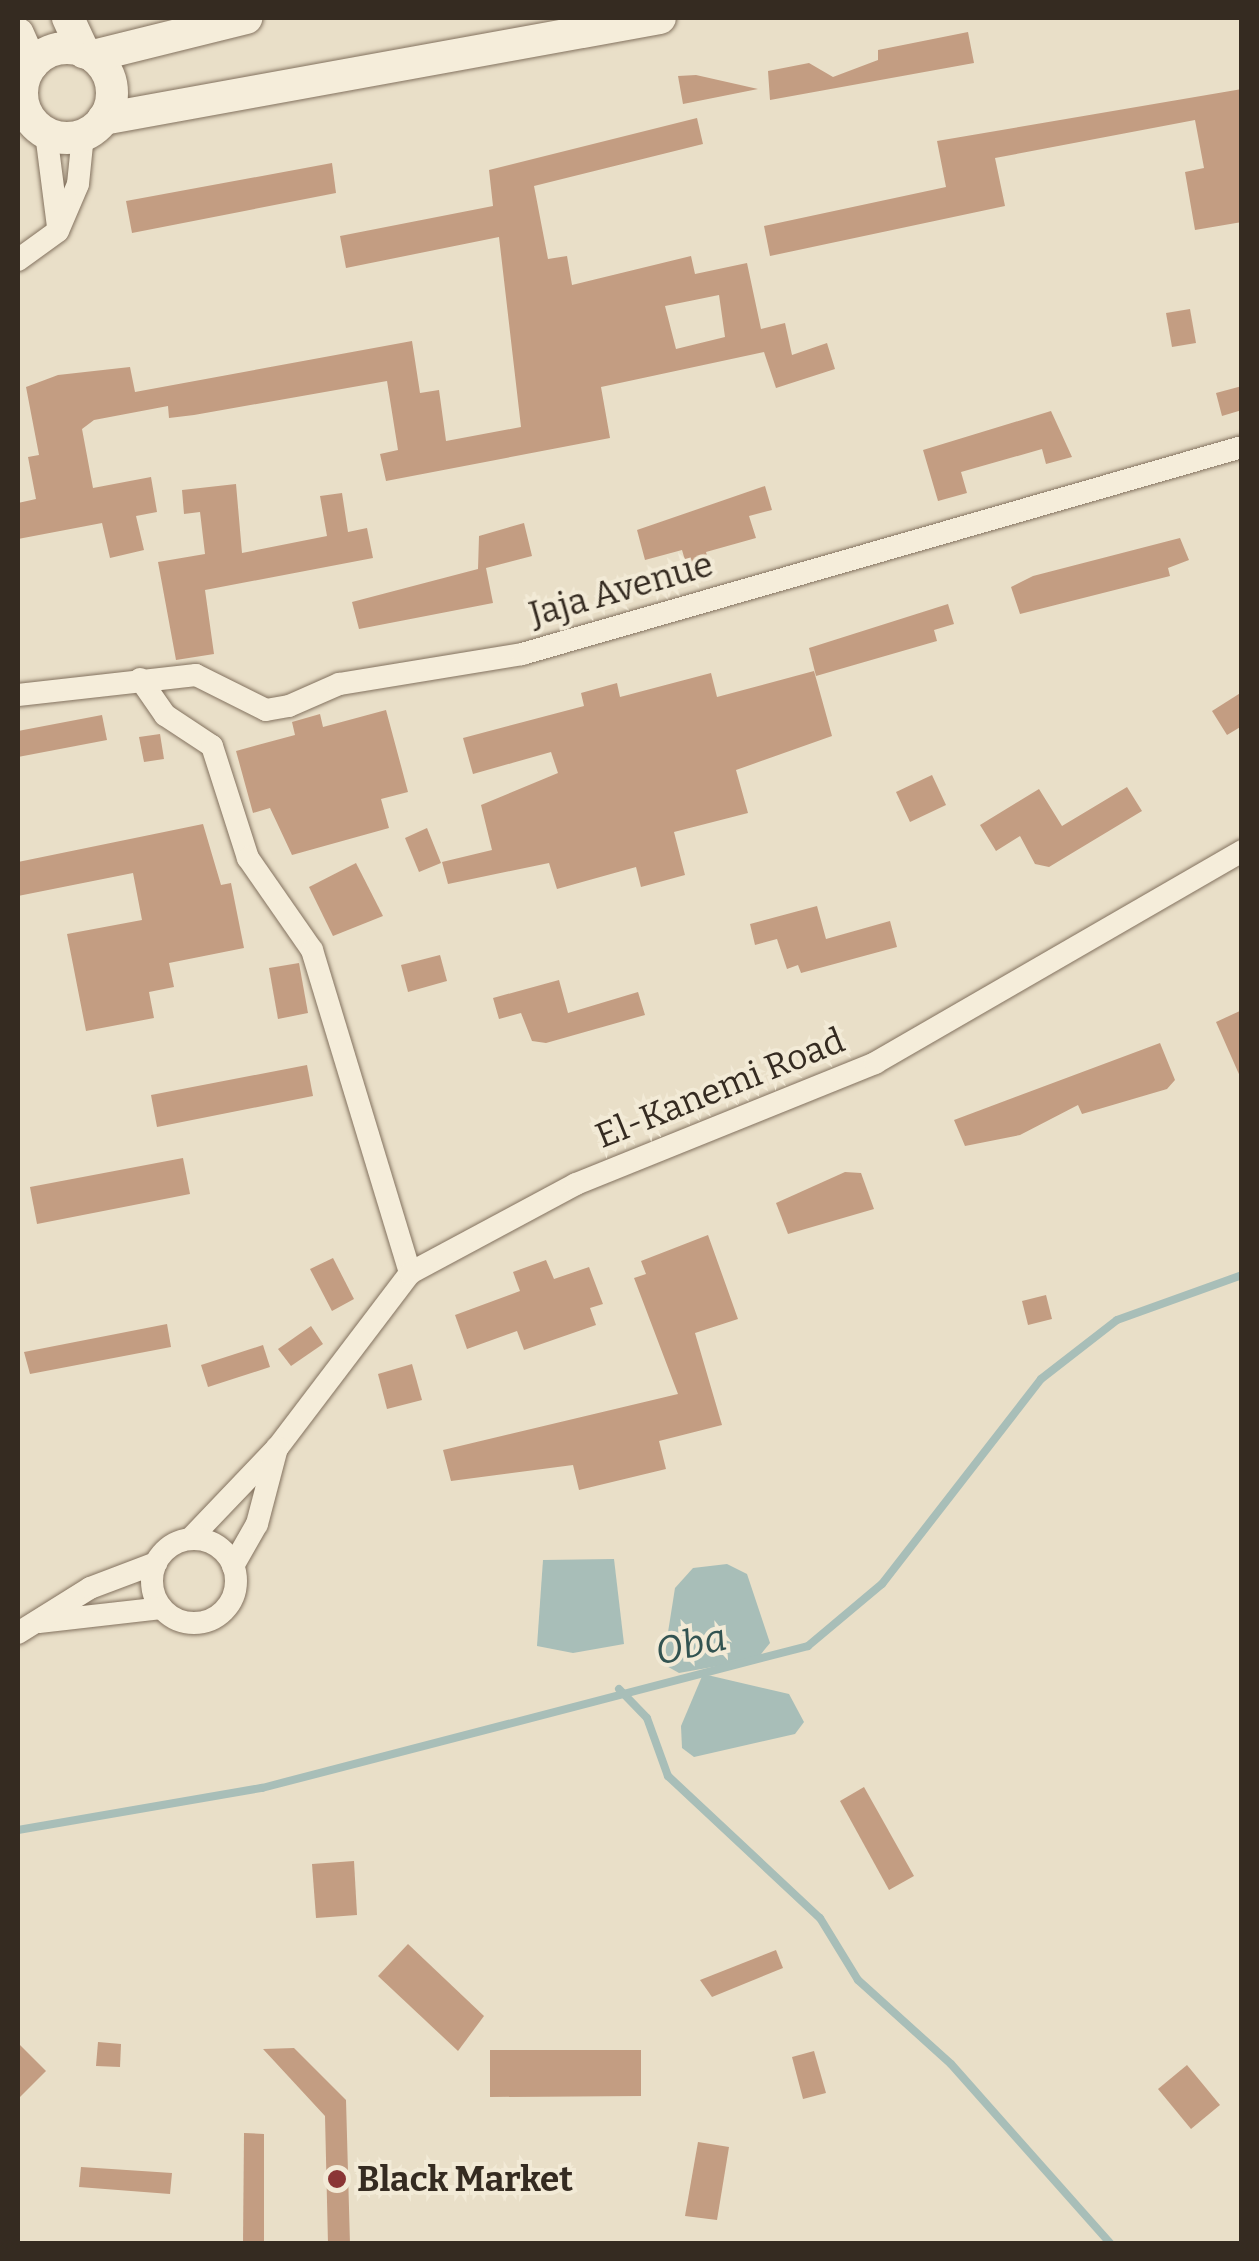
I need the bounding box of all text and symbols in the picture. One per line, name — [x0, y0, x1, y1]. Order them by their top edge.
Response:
street label: Jaja Avenue — [525, 543, 717, 635]
street label: El-Kanemi Road — [589, 1019, 851, 1157]
water label: Oba — [651, 1615, 731, 1675]
place label: Black Market — [357, 2158, 573, 2200]
marker: Black Market — [326, 2168, 348, 2190]

